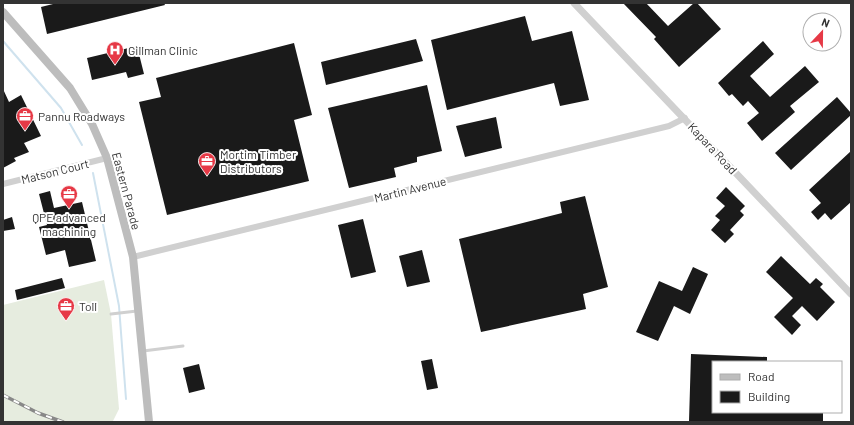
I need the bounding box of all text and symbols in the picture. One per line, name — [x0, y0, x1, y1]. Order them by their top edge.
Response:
north arrow — [802, 12, 842, 52]
text: N — [820, 15, 832, 30]
hospital icon: Gillman Clinic — [105, 40, 125, 65]
place label: Gillman Clinic — [128, 43, 198, 57]
office icon: Pannu Roadways — [15, 106, 35, 131]
place label: Pannu Roadways — [38, 109, 125, 123]
street label: Kapara Road — [685, 119, 741, 177]
place label: Mortim Timber Distributors — [220, 147, 297, 175]
street label: Eastern Parade — [110, 151, 144, 231]
office icon: Mortim Timber Distributors — [197, 151, 217, 176]
street label: Matson Court — [20, 156, 90, 186]
street label: Martin Avenue — [373, 173, 447, 205]
office icon: QPE advanced machining — [59, 184, 79, 209]
place label: QPE advanced machining — [32, 210, 106, 238]
office icon: Toll — [56, 296, 76, 321]
place label: Toll — [79, 299, 97, 313]
legend — [712, 361, 842, 413]
text: Road — [748, 369, 775, 383]
text: Building — [748, 389, 790, 403]

